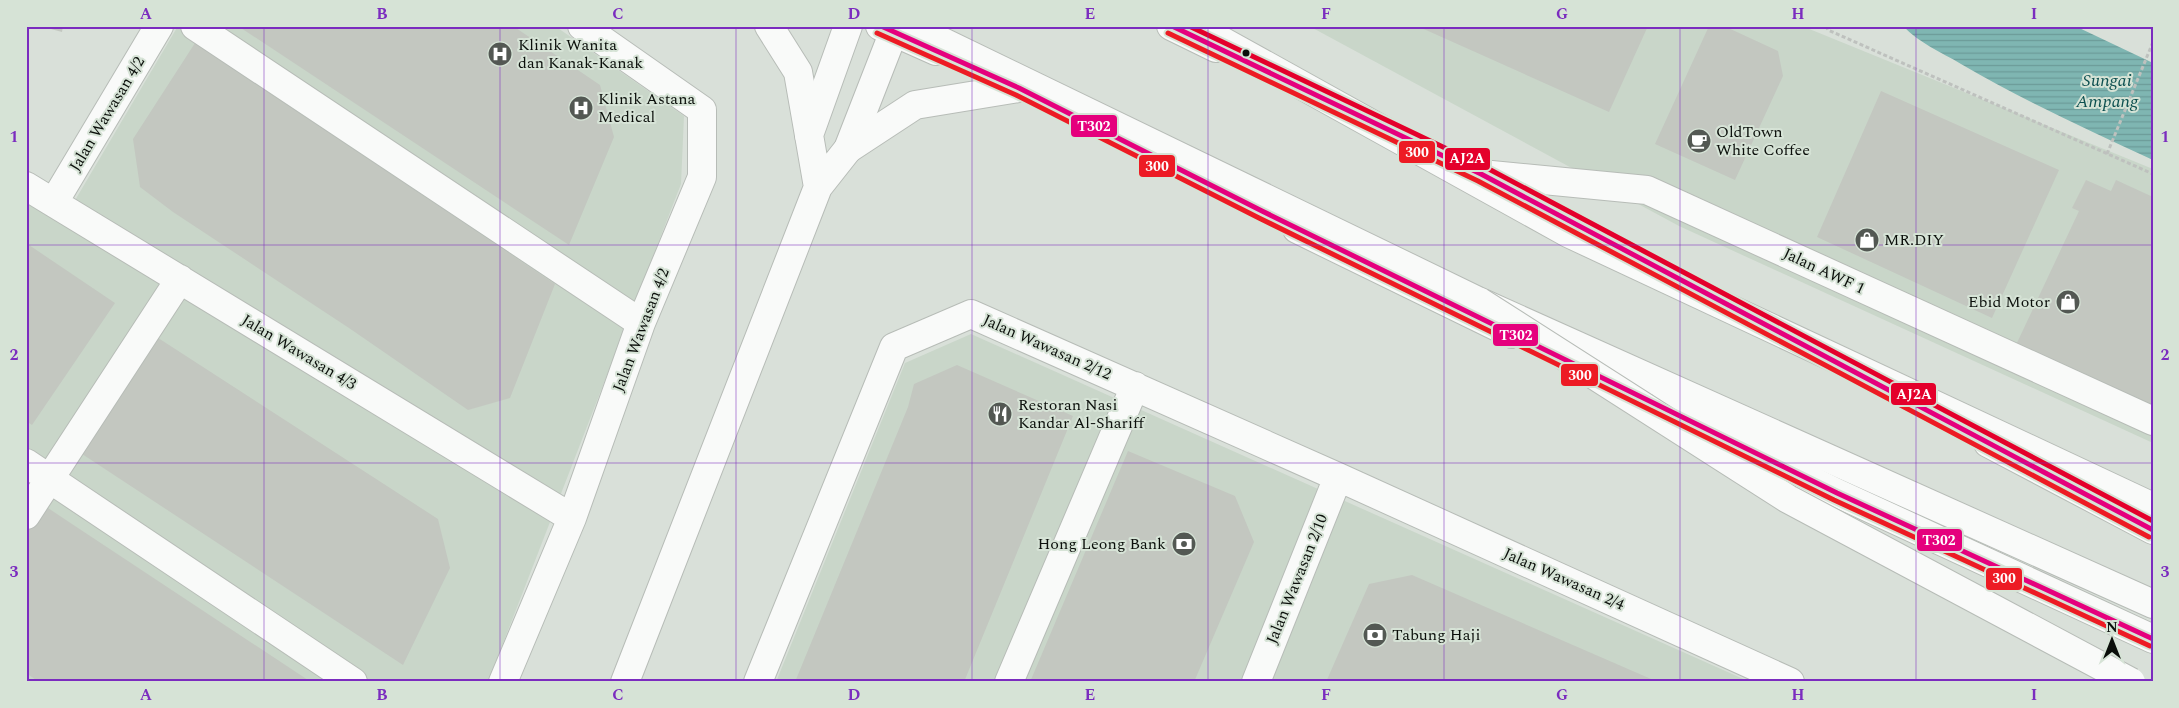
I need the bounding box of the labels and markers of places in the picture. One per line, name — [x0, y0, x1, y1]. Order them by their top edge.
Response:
place label: Klinik Wanita dan Kanak-Kanak — [518, 33, 643, 75]
hospital icon: Klinik Wanita dan Kanak-Kanak — [487, 41, 513, 67]
unlabelled marker — [1241, 48, 1251, 58]
place label: Klinik Astana Medical — [598, 87, 695, 129]
hospital icon: Klinik Astana Medical — [568, 95, 594, 121]
place label: OldTown White Coffee — [1716, 120, 1810, 162]
cafe icon: OldTown White Coffee — [1686, 128, 1712, 154]
shop icon: MR.DIY — [1854, 227, 1880, 253]
place label: MR.DIY — [1884, 228, 1944, 252]
shop icon: Ebid Motor — [2055, 289, 2081, 315]
place label: Ebid Motor — [1968, 290, 2050, 314]
place label: Restoran Nasi Kandar Al-Shariff — [1018, 393, 1145, 435]
restaurant icon: Restoran Nasi Kandar Al-Shariff — [987, 401, 1013, 427]
bank icon: Hong Leong Bank — [1171, 531, 1197, 557]
place label: Hong Leong Bank — [1037, 532, 1166, 556]
bank icon: Tabung Haji — [1362, 622, 1388, 648]
place label: Tabung Haji — [1392, 623, 1481, 647]

